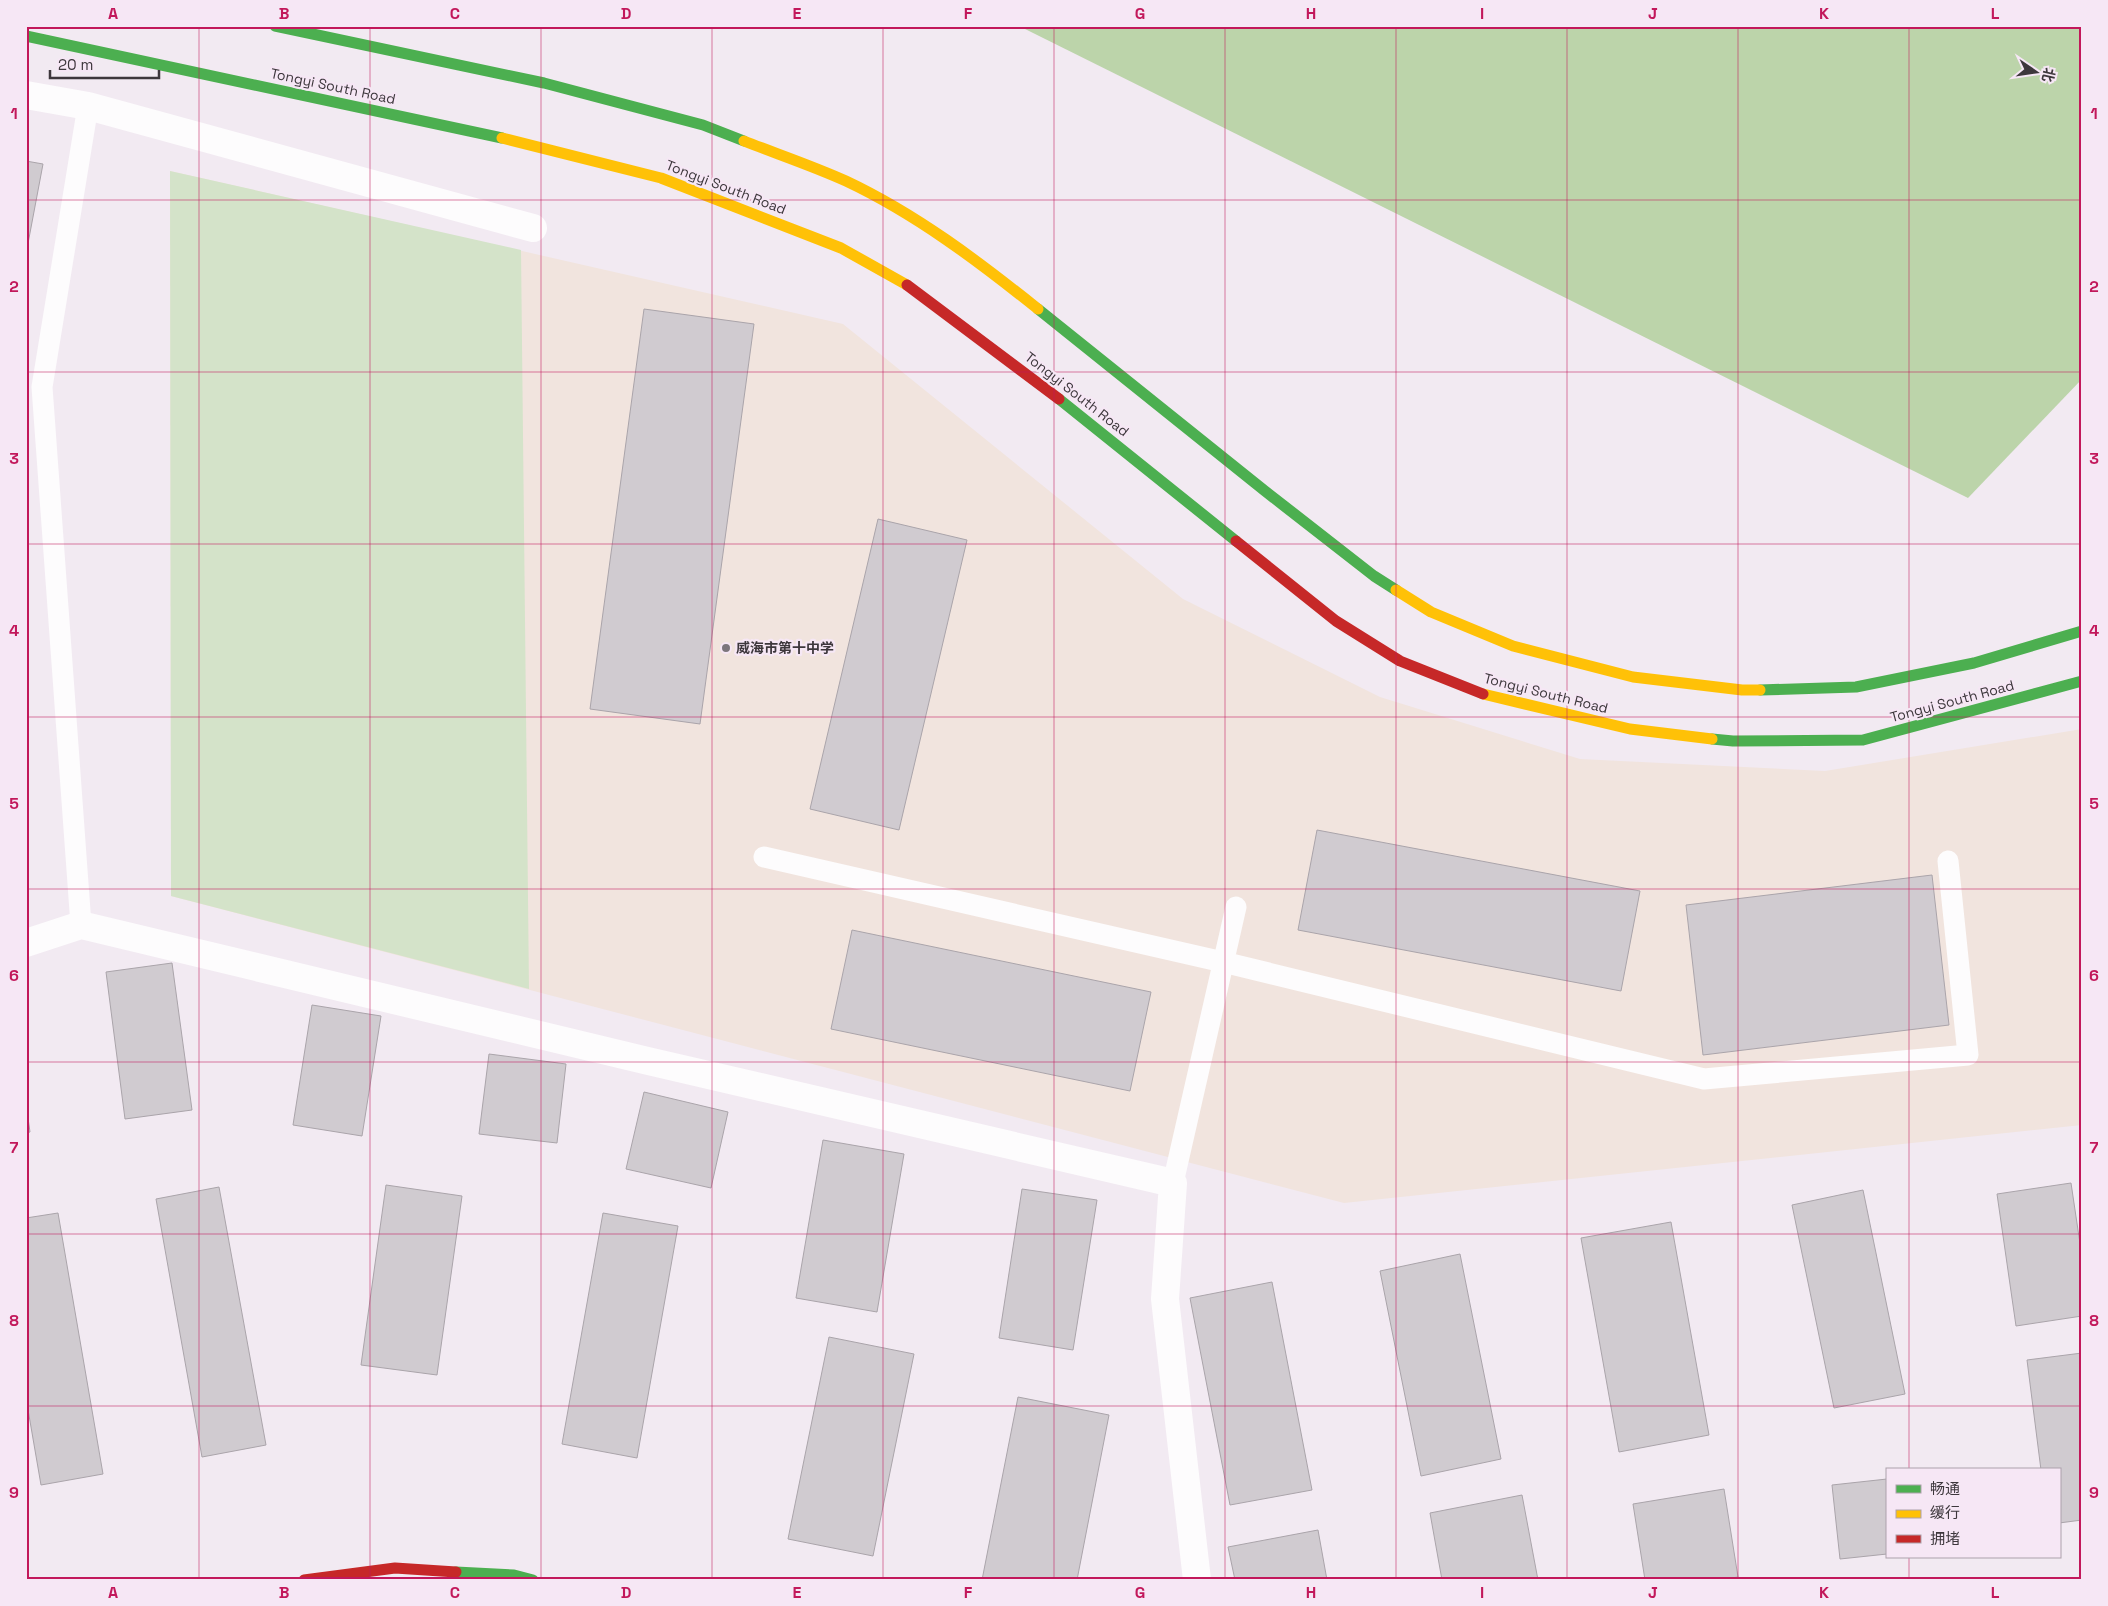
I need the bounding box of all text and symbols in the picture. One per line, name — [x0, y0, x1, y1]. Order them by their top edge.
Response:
text: A — [108, 3, 118, 24]
text: B — [279, 3, 289, 24]
text: C — [450, 3, 460, 24]
text: D — [621, 3, 631, 24]
text: E — [793, 3, 802, 24]
text: F — [964, 3, 973, 24]
text: G — [1135, 3, 1145, 24]
text: H — [1306, 3, 1316, 24]
text: I — [1480, 3, 1484, 24]
text: J — [1648, 3, 1658, 24]
text: K — [1819, 3, 1829, 24]
text: L — [1991, 3, 2000, 24]
scale bar — [50, 48, 159, 80]
north arrow — [2010, 48, 2060, 98]
text: 20 m — [58, 55, 93, 74]
street label: Tongyi South Road — [269, 64, 397, 108]
text: 北 — [2038, 66, 2059, 84]
text: 1 — [10, 103, 18, 124]
text: 1 — [2090, 103, 2098, 124]
street label: Tongyi South Road — [663, 156, 789, 218]
text: 2 — [9, 276, 19, 297]
text: 2 — [2089, 276, 2099, 297]
street label: Tongyi South Road — [1021, 348, 1133, 440]
text: 3 — [9, 448, 19, 469]
text: 3 — [2089, 448, 2099, 469]
text: 4 — [9, 620, 19, 641]
text: 4 — [2089, 620, 2099, 641]
place label: 威海市第十中学 — [736, 639, 834, 657]
marker: 威海市第十中学 — [720, 642, 732, 654]
street label: Tongyi South Road — [1482, 669, 1610, 717]
street label: Tongyi South Road — [1888, 676, 2016, 726]
text: 5 — [9, 793, 19, 814]
text: 5 — [2089, 793, 2099, 814]
text: 6 — [9, 965, 19, 986]
text: 6 — [2089, 965, 2099, 986]
text: 7 — [10, 1137, 19, 1158]
text: 7 — [2090, 1137, 2099, 1158]
text: 8 — [9, 1310, 19, 1331]
text: 8 — [2089, 1310, 2099, 1331]
legend — [1886, 1468, 2060, 1558]
text: 畅通 — [1930, 1479, 1960, 1498]
text: 9 — [9, 1482, 19, 1503]
text: 9 — [2089, 1482, 2099, 1503]
text: 缓行 — [1930, 1503, 1960, 1522]
text: 拥堵 — [1930, 1529, 1960, 1548]
text: A — [108, 1582, 118, 1603]
text: B — [279, 1582, 289, 1603]
text: C — [450, 1582, 460, 1603]
text: D — [621, 1582, 631, 1603]
text: E — [793, 1582, 802, 1603]
text: F — [964, 1582, 973, 1603]
text: G — [1135, 1582, 1145, 1603]
text: H — [1306, 1582, 1316, 1603]
text: I — [1480, 1582, 1484, 1603]
text: J — [1648, 1582, 1658, 1603]
text: K — [1819, 1582, 1829, 1603]
text: L — [1991, 1582, 2000, 1603]

